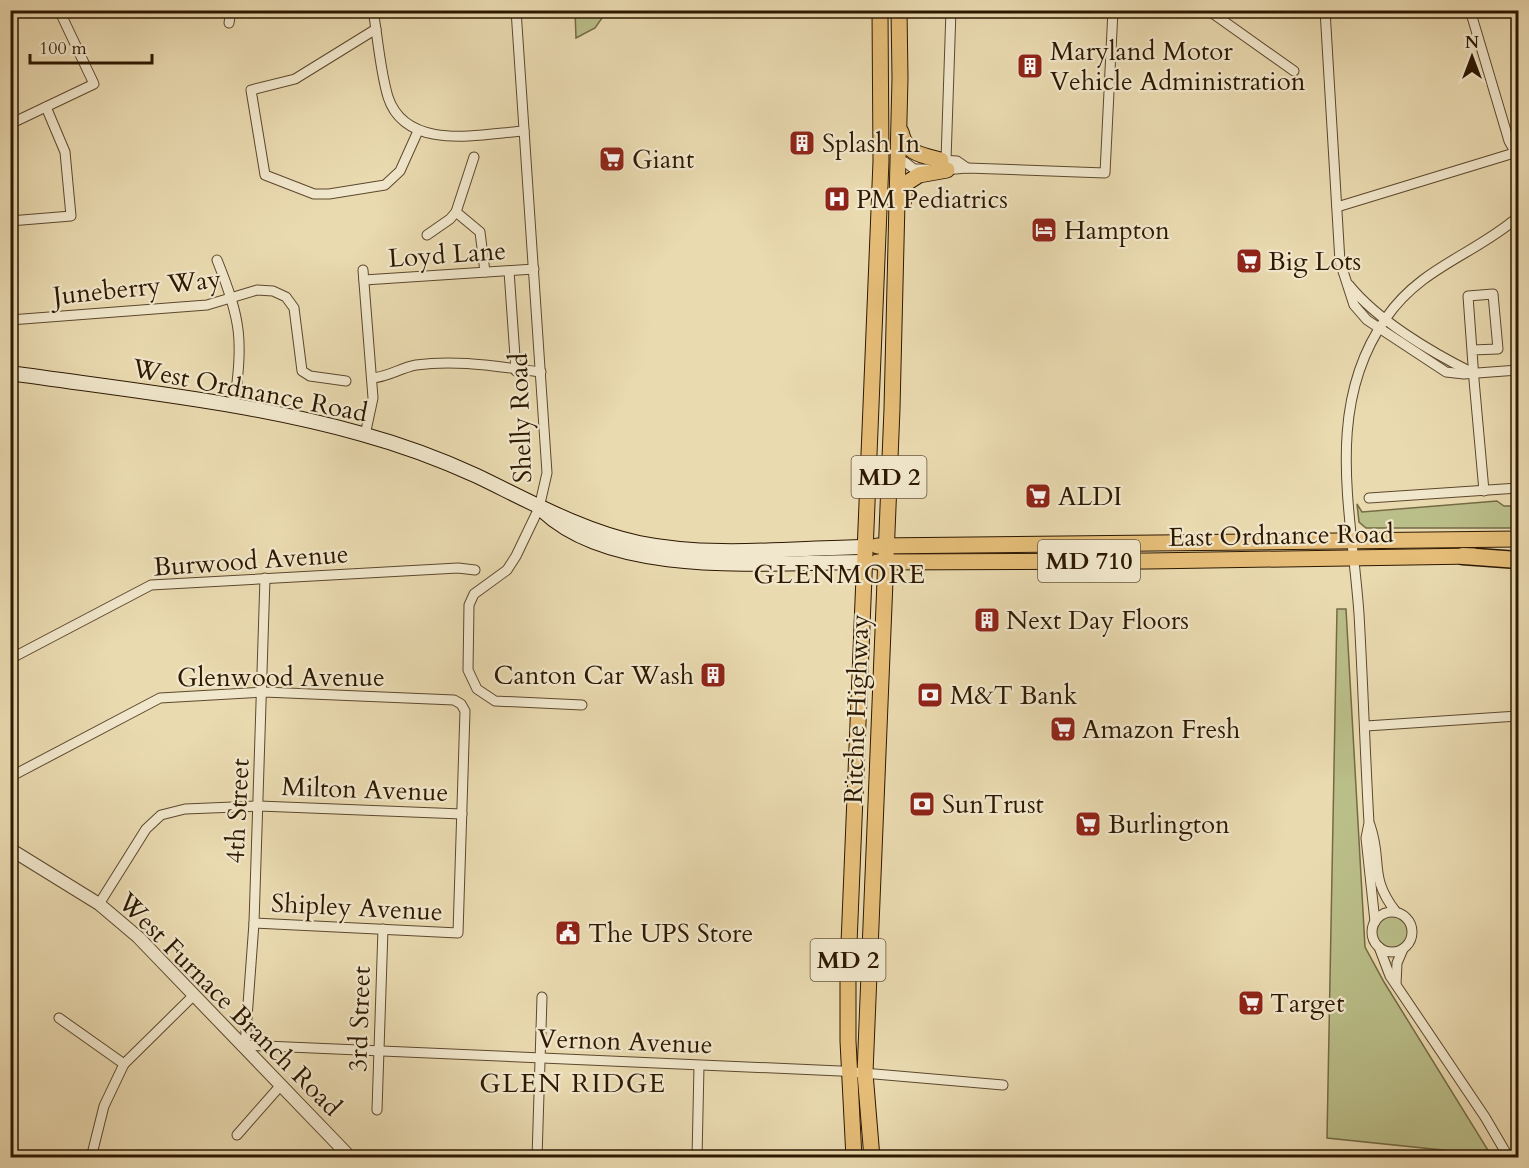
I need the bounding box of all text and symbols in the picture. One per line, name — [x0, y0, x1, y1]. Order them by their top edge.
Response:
scale bar — [30, 27, 152, 65]
north arrow — [1442, 27, 1502, 87]
text: N — [1465, 32, 1479, 54]
place label: Maryland Motor Vehicle Administration — [1050, 34, 1306, 99]
text: 100 m — [39, 36, 87, 61]
building icon: Maryland Motor Vehicle Administration — [1015, 51, 1045, 81]
place label: Splash In — [822, 126, 921, 161]
building icon: Splash In — [787, 128, 817, 158]
place label: Giant — [632, 142, 694, 177]
supermarket icon: Giant — [597, 144, 627, 174]
place label: PM Pediatrics — [856, 182, 1008, 217]
hospital icon: PM Pediatrics — [822, 184, 852, 214]
place label: Hampton — [1064, 213, 1170, 248]
hotel icon: Hampton — [1029, 215, 1059, 245]
street label: Loyd Lane — [387, 233, 507, 276]
place label: Big Lots — [1268, 244, 1361, 279]
supermarket icon: Big Lots — [1234, 246, 1264, 276]
street label: Juneberry Way — [47, 261, 223, 314]
street label: West Ordnance Road — [128, 350, 371, 430]
street label: Shelly Road — [501, 352, 540, 484]
road number: MD 2 — [852, 456, 926, 498]
place label: ALDI — [1058, 479, 1122, 514]
supermarket icon: ALDI — [1023, 481, 1053, 511]
street label: East Ordnance Road — [1168, 516, 1394, 555]
street label: Burwood Avenue — [152, 536, 350, 585]
road number: MD 710 — [1038, 540, 1140, 582]
district label: GLENMORE — [753, 556, 927, 593]
place label: Next Day Floors — [1006, 603, 1189, 638]
building icon: Next Day Floors — [972, 605, 1002, 635]
street label: Ritchie Highway — [836, 613, 877, 804]
place label: Canton Car Wash — [494, 658, 694, 693]
street label: Glenwood Avenue — [177, 660, 385, 695]
building icon: Canton Car Wash — [698, 660, 728, 690]
place label: M&T Bank — [950, 678, 1078, 713]
bank icon: M&T Bank — [915, 680, 945, 710]
place label: Amazon Fresh — [1082, 712, 1240, 747]
supermarket icon: Amazon Fresh — [1048, 714, 1078, 744]
street label: 4th Street — [217, 758, 258, 865]
street label: Milton Avenue — [281, 769, 449, 810]
place label: SunTrust — [942, 787, 1044, 822]
bank icon: SunTrust — [907, 789, 937, 819]
place label: Burlington — [1108, 807, 1230, 842]
supermarket icon: Burlington — [1073, 809, 1103, 839]
street label: West Furnace Branch Road — [109, 884, 349, 1124]
street label: Shipley Avenue — [270, 886, 444, 929]
place label: The UPS Store — [588, 916, 753, 951]
public building icon: The UPS Store — [553, 918, 583, 948]
road number: MD 2 — [810, 939, 886, 981]
street label: 3rd Street — [340, 965, 379, 1073]
place label: Target — [1270, 986, 1344, 1021]
supermarket icon: Target — [1236, 988, 1266, 1018]
street label: Vernon Avenue — [537, 1021, 713, 1062]
district label: GLEN RIDGE — [479, 1065, 667, 1102]

